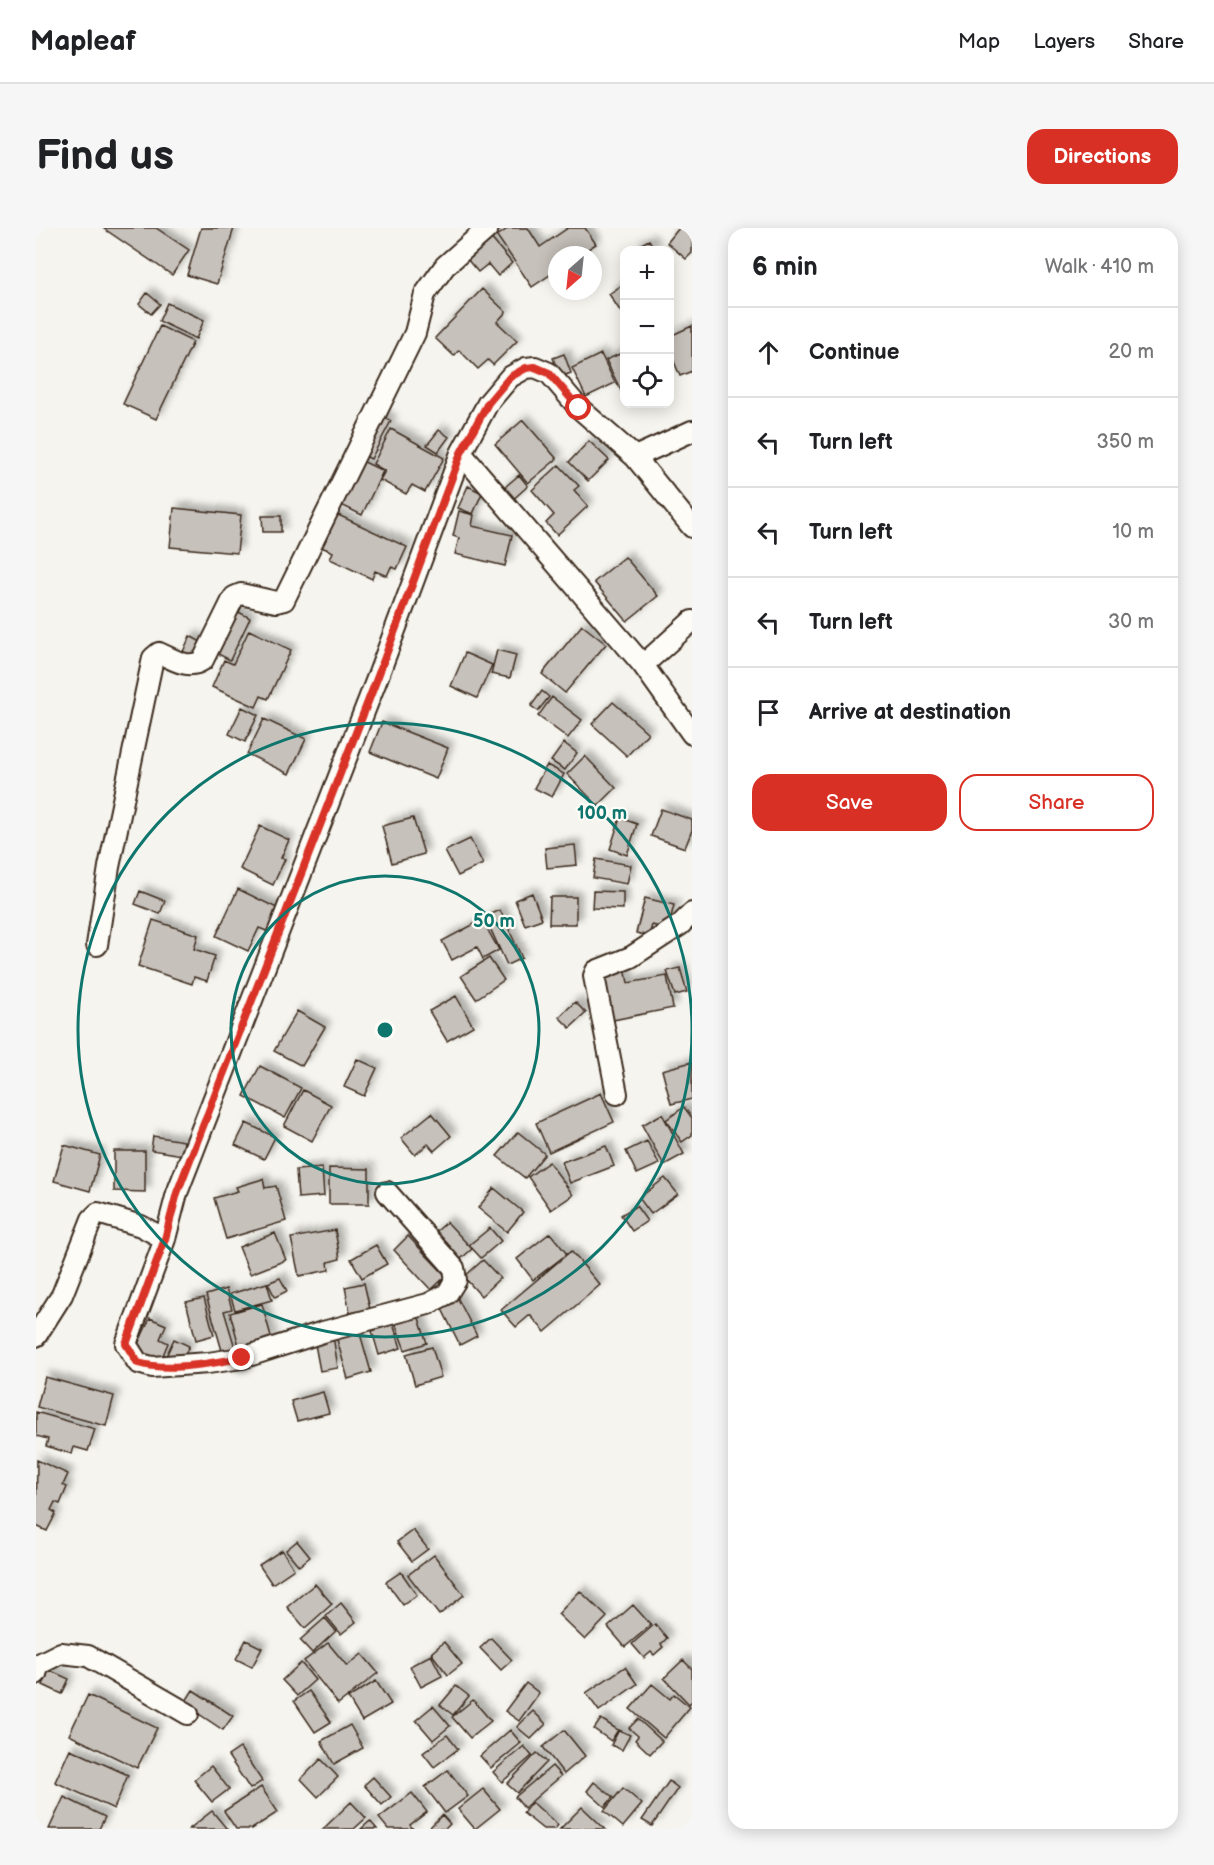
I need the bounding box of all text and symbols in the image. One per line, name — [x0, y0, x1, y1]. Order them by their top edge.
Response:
text: Mapleaf — [30, 25, 136, 58]
text: Map — [958, 29, 1000, 54]
text: Layers — [1033, 29, 1095, 54]
text: Share — [1128, 29, 1184, 54]
button: Directions — [1027, 129, 1178, 184]
text: Find us — [36, 131, 174, 182]
north arrow — [548, 246, 602, 300]
map controls — [620, 246, 674, 408]
button: + — [620, 246, 674, 300]
text: 6 min — [752, 252, 818, 283]
text: Walk · 410 m — [1045, 255, 1154, 279]
button: − — [620, 300, 674, 354]
icon: ahead — [752, 336, 785, 369]
text: Continue — [809, 339, 899, 366]
text: 20 m — [1109, 340, 1154, 364]
button: locate — [620, 354, 674, 408]
route start — [565, 394, 591, 420]
icon: left — [752, 426, 785, 459]
text: Turn left — [809, 429, 893, 456]
text: 350 m — [1097, 430, 1154, 454]
icon: left — [752, 516, 785, 549]
text: Turn left — [809, 519, 893, 546]
text: 10 m — [1113, 520, 1154, 544]
icon: left — [752, 606, 785, 639]
text: Turn left — [809, 609, 893, 636]
text: 30 m — [1108, 610, 1154, 634]
icon: arrive — [752, 696, 785, 729]
text: Arrive at destination — [809, 699, 1011, 726]
button: Save — [752, 774, 947, 831]
button: Share — [959, 774, 1154, 831]
text: 100 m — [577, 803, 627, 824]
text: 50 m — [473, 911, 515, 932]
centre of rings — [375, 1020, 395, 1040]
route end — [228, 1344, 254, 1370]

